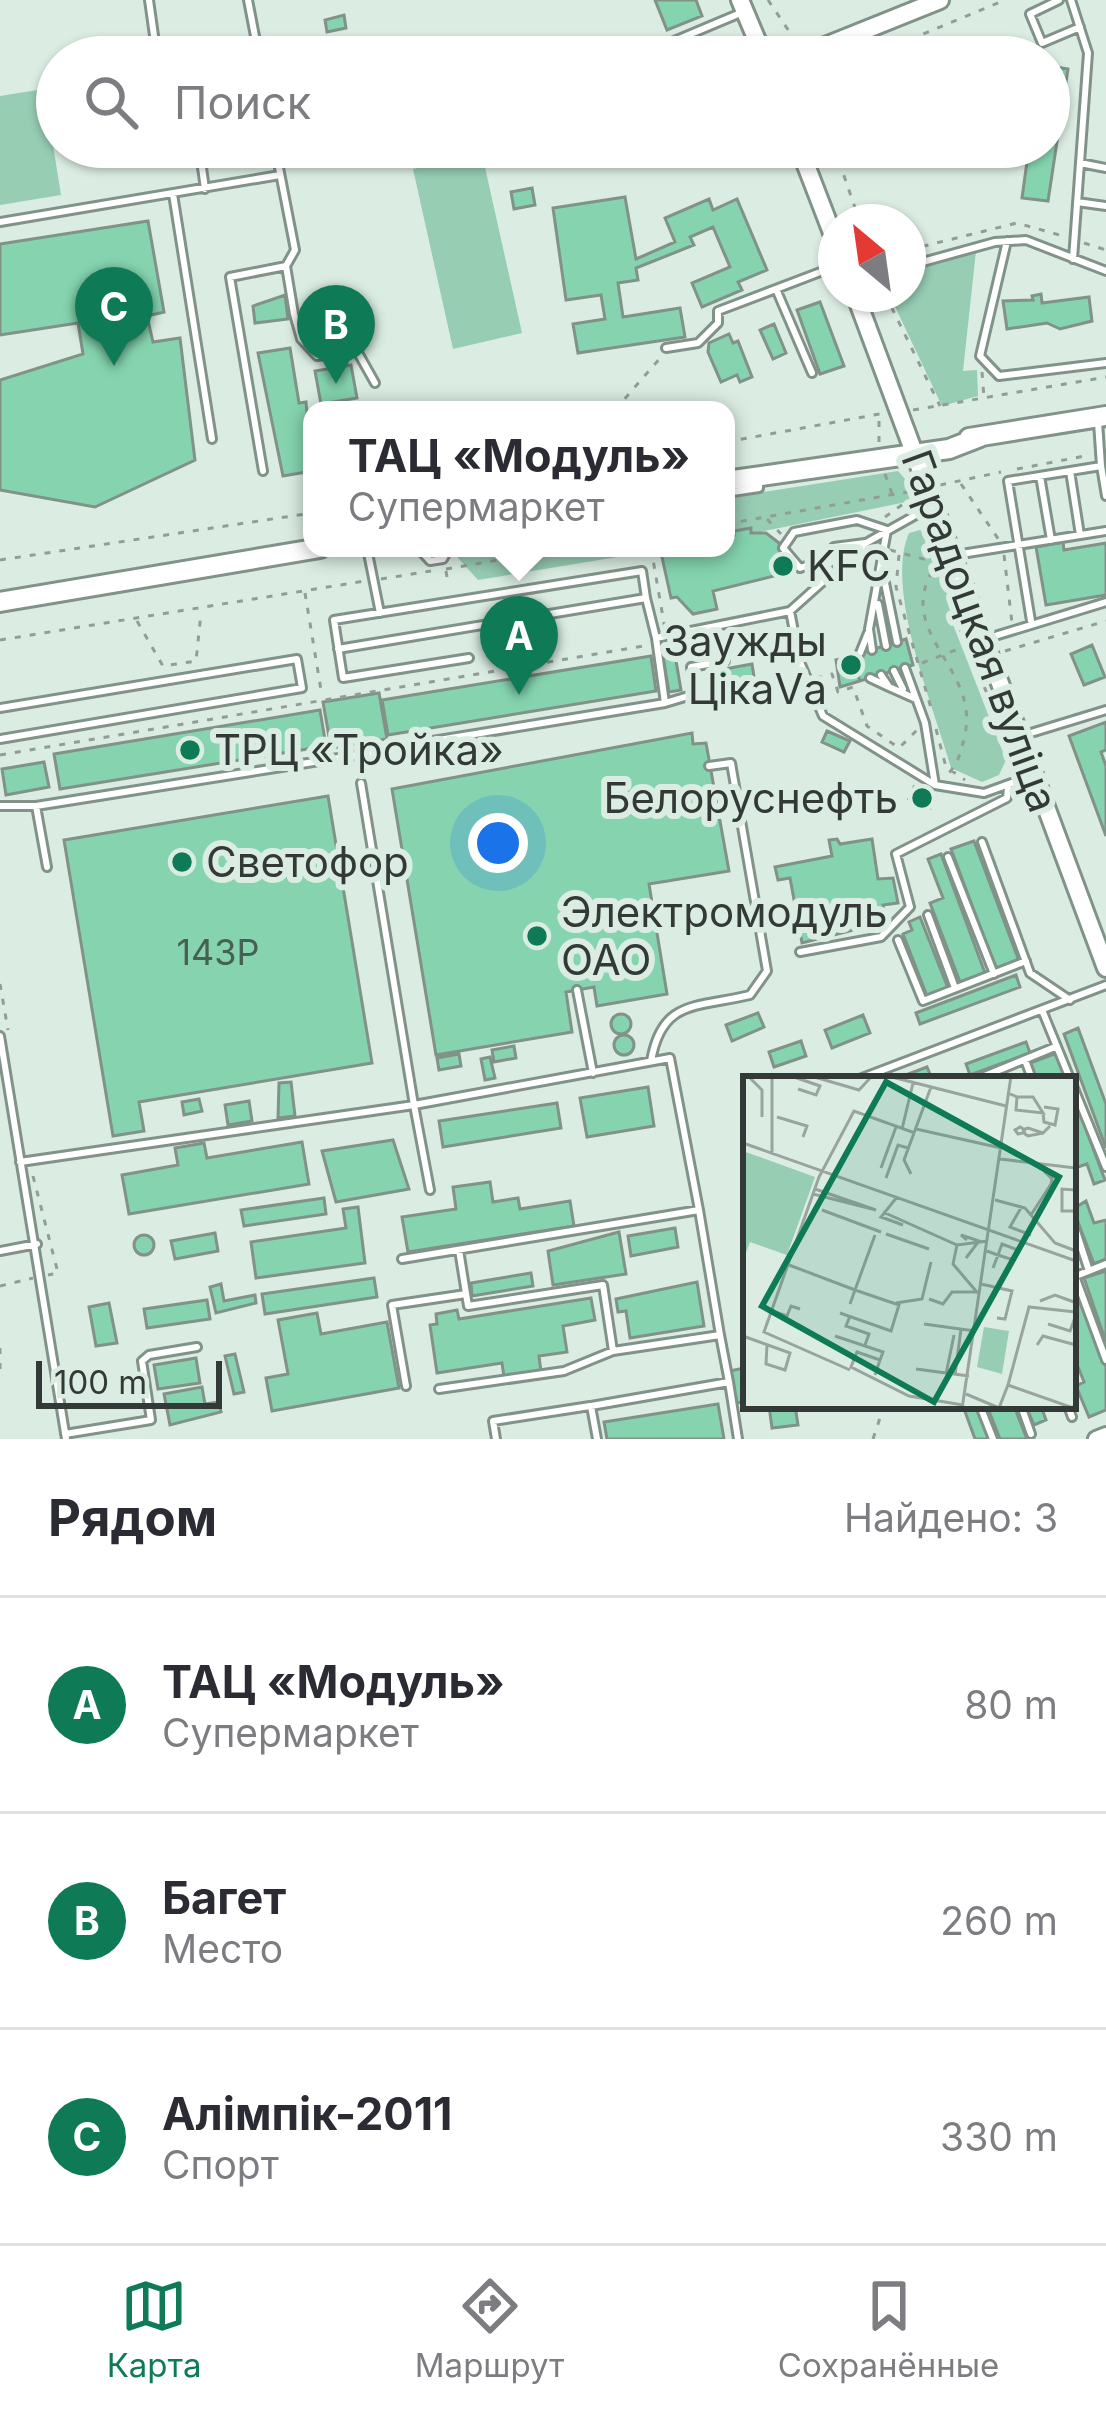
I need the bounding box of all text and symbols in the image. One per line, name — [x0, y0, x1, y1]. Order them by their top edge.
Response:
search box — [36, 36, 1070, 168]
icon: search — [78, 69, 144, 135]
text: Поиск — [174, 75, 311, 130]
north arrow — [818, 204, 926, 312]
pin: C — [75, 267, 153, 366]
pin: B — [297, 285, 375, 384]
popup — [303, 401, 735, 557]
text: ТАЦ «Модуль» — [348, 428, 690, 483]
street label: Гарадоцкая вуліца — [891, 443, 1070, 819]
text: Супермаркет — [348, 483, 605, 530]
place label: KFC — [807, 540, 891, 591]
marker: KFC — [770, 553, 796, 579]
pin: A — [480, 596, 558, 695]
place label: Заужды ЦікаVа — [663, 615, 827, 714]
marker: Заужды ЦікаVа — [838, 652, 864, 678]
place label: ТРЦ «Тройка» — [214, 724, 504, 775]
marker: ТРЦ «Тройка» — [177, 737, 203, 763]
place label: Белоруснефть — [603, 772, 898, 823]
marker: Белоруснефть — [909, 785, 935, 811]
your location — [468, 813, 528, 873]
place label: Светофор — [206, 836, 409, 887]
marker: Светофор — [169, 849, 195, 875]
place label: Электромодуль ОАО — [561, 886, 887, 985]
marker: Электромодуль ОАО — [524, 923, 550, 949]
house number: 143Р — [176, 930, 260, 974]
inset map — [743, 1076, 1076, 1409]
scale bar — [36, 1355, 222, 1408]
text: 100 m — [54, 1362, 147, 1402]
text: Рядом — [48, 1487, 217, 1548]
text: Найдено: 3 — [844, 1494, 1058, 1541]
text: ТАЦ «Модуль» — [162, 1654, 505, 1709]
text: A — [72, 1681, 102, 1728]
text: 80 m — [964, 1681, 1058, 1728]
text: Супермаркет — [162, 1709, 419, 1756]
text: Багет — [162, 1870, 286, 1925]
text: B — [74, 1897, 100, 1944]
text: 260 m — [940, 1897, 1058, 1944]
text: Место — [162, 1925, 283, 1972]
text: Алімпік-2011 — [162, 2086, 453, 2141]
text: C — [73, 2113, 101, 2160]
text: 330 m — [940, 2113, 1058, 2160]
text: Спорт — [162, 2141, 279, 2188]
tab: Карта — [107, 2273, 201, 2385]
tab: Маршрут — [415, 2273, 564, 2385]
tab: Сохранённые — [778, 2273, 999, 2385]

